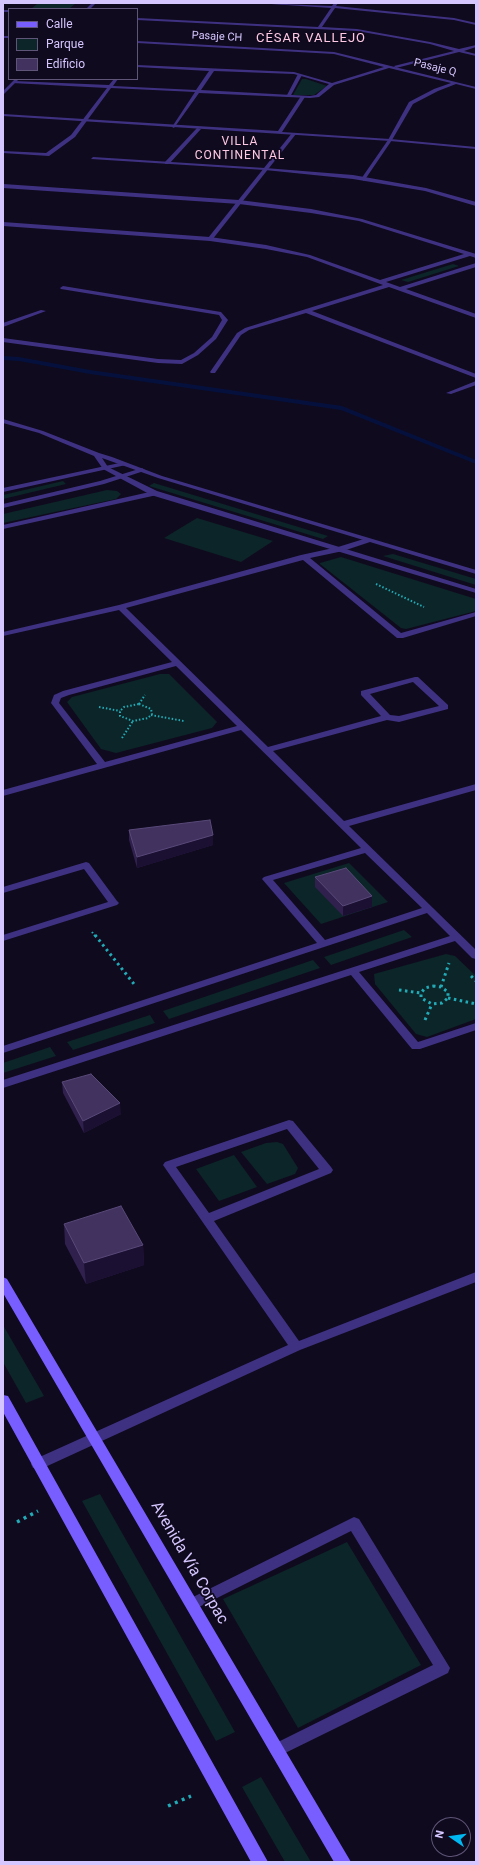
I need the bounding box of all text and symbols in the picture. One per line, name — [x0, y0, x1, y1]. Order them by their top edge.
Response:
legend — [8, 8, 138, 80]
text: Calle — [46, 17, 73, 31]
street label: Pasaje CH — [191, 29, 243, 45]
district label: CÉSAR VALLEJO — [256, 31, 366, 47]
text: Parque — [46, 37, 84, 51]
street label: Pasaje Q — [412, 56, 458, 80]
text: Edificio — [46, 57, 85, 71]
district label: VILLA CONTINENTAL — [195, 135, 285, 163]
street label: Avenida Vía Corpac — [146, 1498, 232, 1628]
north arrow — [431, 1817, 471, 1857]
text: N — [433, 1829, 447, 1840]

